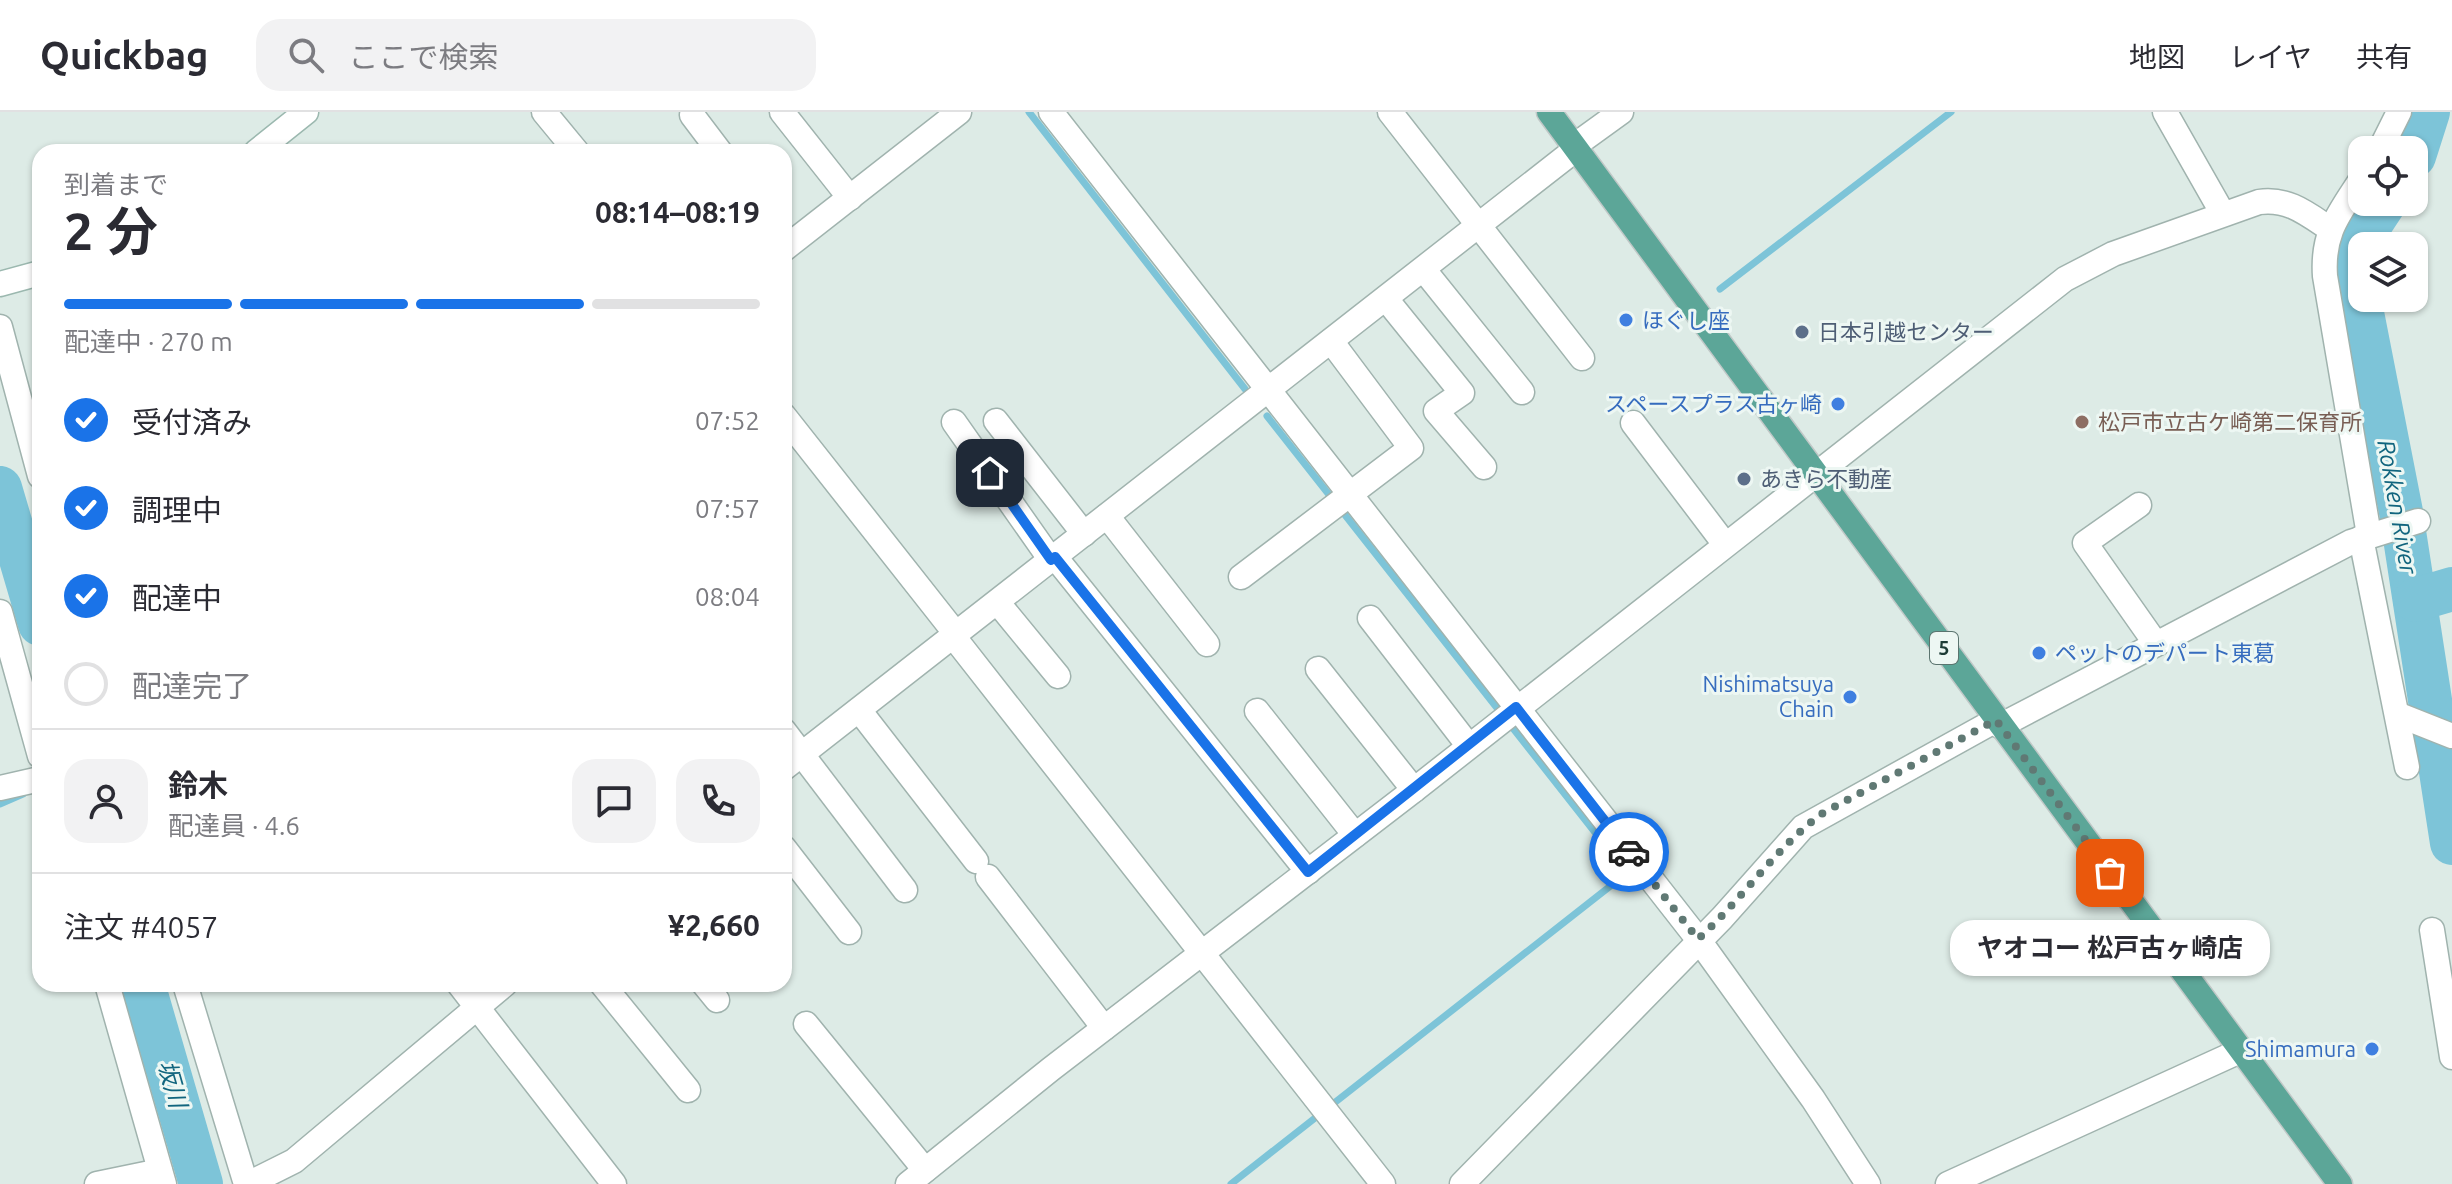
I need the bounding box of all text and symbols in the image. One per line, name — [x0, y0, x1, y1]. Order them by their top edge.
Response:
search box — [256, 19, 816, 91]
icon: search — [284, 33, 328, 77]
text: Quickbag — [40, 34, 208, 76]
text: ここで検索 — [348, 40, 498, 74]
text: 地図 — [2129, 41, 2185, 72]
text: レイヤ — [2229, 41, 2312, 72]
text: 共有 — [2356, 41, 2412, 72]
map controls — [2348, 136, 2428, 312]
button: locate — [2348, 136, 2428, 216]
text: 到着まで — [64, 170, 168, 199]
text: 08:14–08:19 — [595, 195, 760, 229]
text: 2 分 — [64, 202, 158, 260]
button: layers — [2348, 232, 2428, 312]
place label: ほぐし座 — [1642, 307, 1730, 332]
marker: ほぐし座 — [1617, 311, 1635, 329]
place label: 日本引越センター — [1818, 319, 1994, 344]
marker: 日本引越センター — [1793, 323, 1811, 341]
text: 配達中 · 270 m — [64, 327, 233, 356]
place label: スペースプラス古ヶ崎 — [1605, 391, 1822, 416]
marker: スペースプラス古ヶ崎 — [1829, 395, 1847, 413]
icon: check — [64, 398, 108, 442]
text: 受付済み — [132, 405, 252, 439]
text: 07:52 — [695, 406, 760, 435]
place label: 松戸市立古ケ崎第二保育所 — [2098, 409, 2362, 434]
marker: 松戸市立古ケ崎第二保育所 — [2073, 413, 2091, 431]
water label: Rokken River — [2372, 438, 2423, 577]
pin — [956, 439, 1024, 507]
icon: home — [968, 451, 1012, 495]
place label: あきら不動産 — [1760, 466, 1892, 491]
marker: あきら不動産 — [1735, 470, 1753, 488]
icon: check — [64, 486, 108, 530]
text: 調理中 — [132, 493, 222, 527]
text: 07:57 — [695, 494, 760, 523]
icon: check — [64, 574, 108, 618]
text: 配達中 — [132, 581, 222, 615]
text: 08:04 — [695, 582, 760, 611]
road number: 5 — [1930, 632, 1958, 664]
place label: ペットのデパート東葛 — [2055, 640, 2275, 665]
marker: ペットのデパート東葛 — [2030, 644, 2048, 662]
text: 配達完了 — [132, 669, 252, 703]
place label: Nishimatsuya Chain — [1703, 671, 1834, 721]
marker: Nishimatsuya Chain — [1841, 688, 1859, 706]
button: person — [64, 759, 148, 843]
button: chat — [572, 759, 656, 843]
button: phone — [676, 759, 760, 843]
text: 鈴木 — [168, 768, 228, 802]
text: 配達員 · 4.6 — [168, 811, 300, 840]
courier — [1589, 812, 1669, 892]
icon: car — [1607, 830, 1651, 874]
pin — [2076, 839, 2144, 907]
icon: bag — [2088, 851, 2132, 895]
text: ¥2,660 — [668, 908, 760, 942]
text: 注文 #4057 — [64, 910, 218, 944]
callout: ヤオコー 松戸古ヶ崎店 — [1950, 921, 2270, 977]
text: ヤオコー 松戸古ヶ崎店 — [1977, 933, 2243, 962]
place label: Shimamura — [2245, 1036, 2356, 1061]
marker: Shimamura — [2363, 1040, 2381, 1058]
water label: 坂川 — [153, 1057, 193, 1114]

